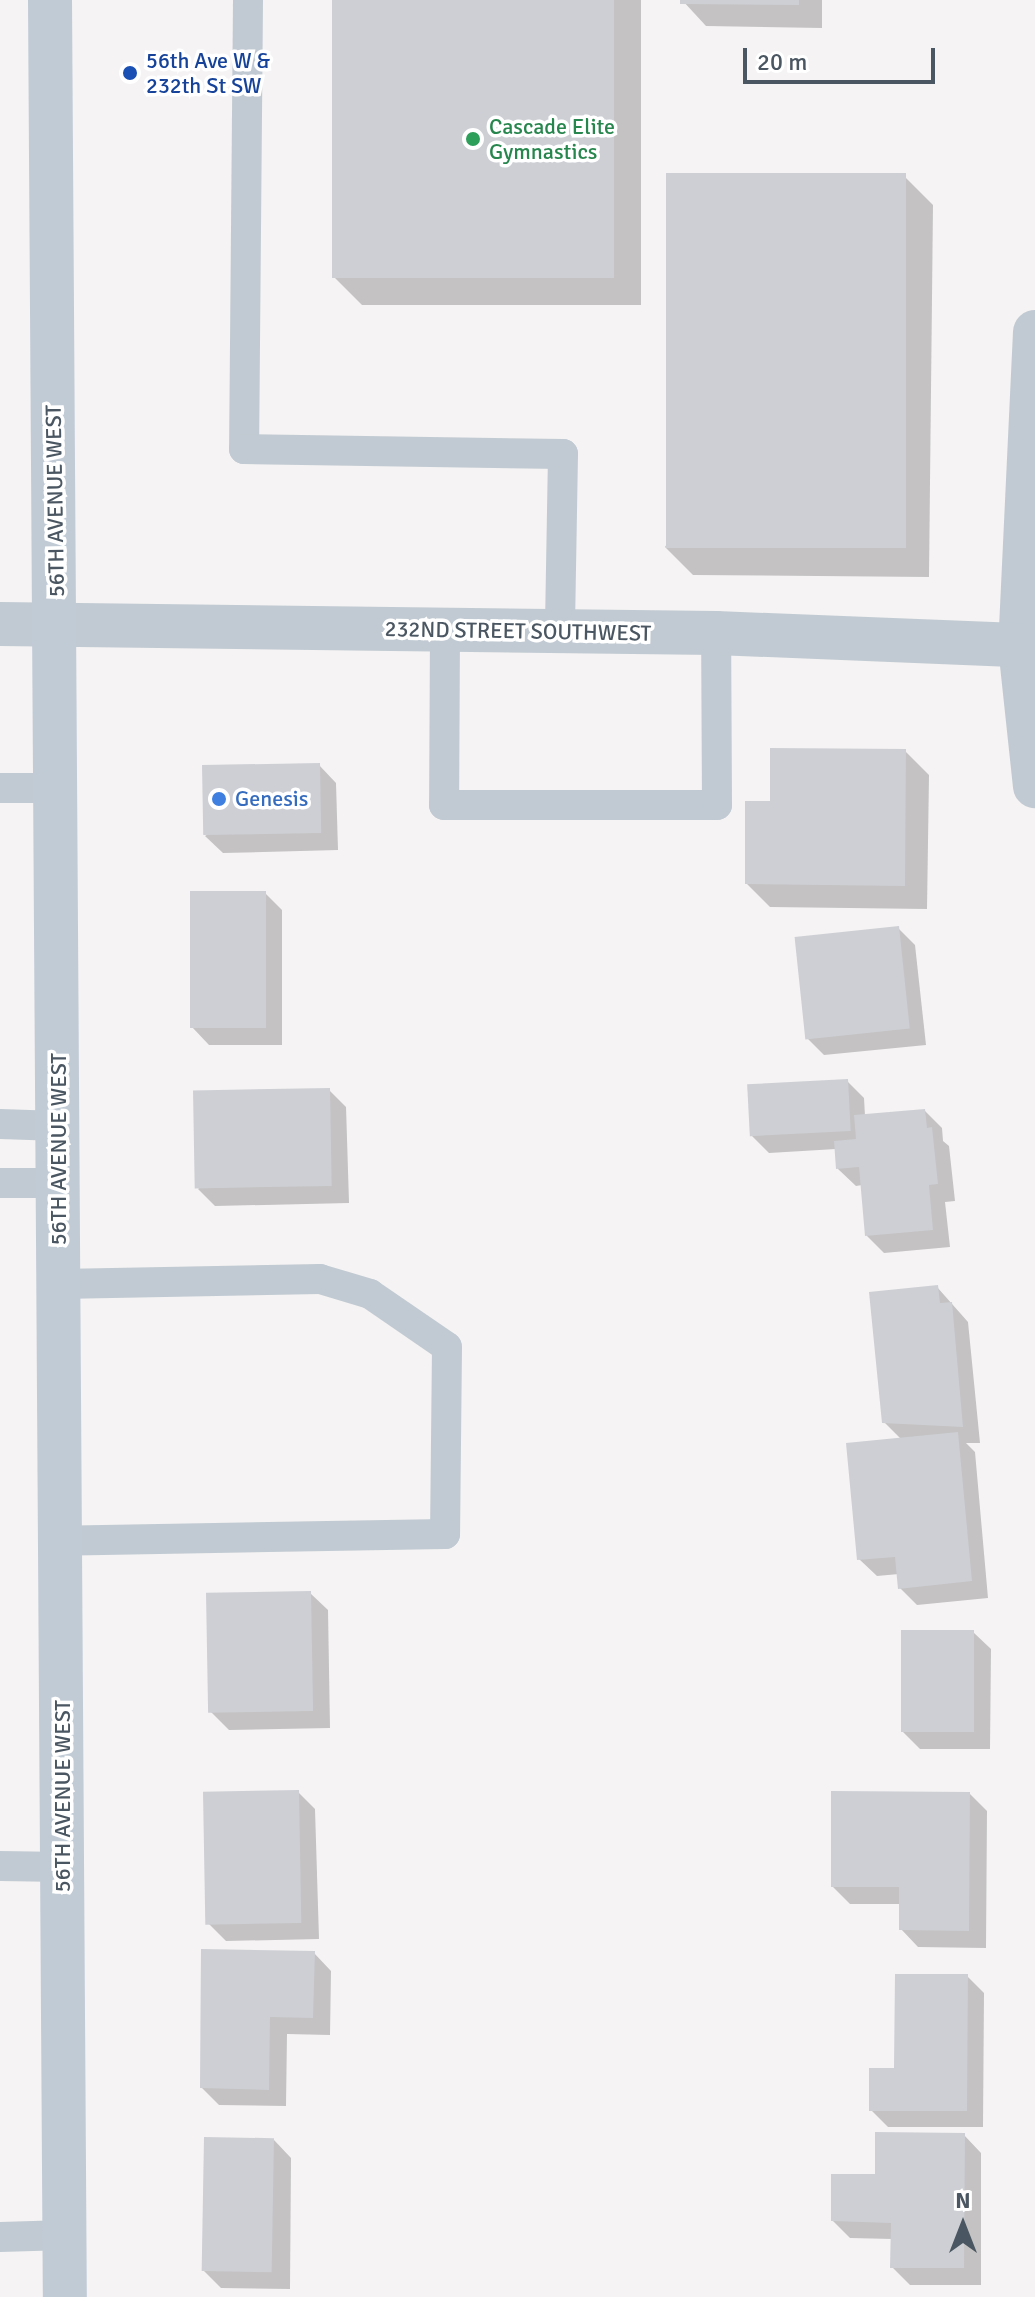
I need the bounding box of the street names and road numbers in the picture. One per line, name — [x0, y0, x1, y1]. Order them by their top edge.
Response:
street label: 56TH AVENUE WEST — [40, 405, 70, 597]
street label: 232ND STREET SOUTHWEST — [385, 615, 651, 647]
street label: 56TH AVENUE WEST — [46, 1053, 72, 1245]
street label: 56TH AVENUE WEST — [50, 1700, 76, 1892]

